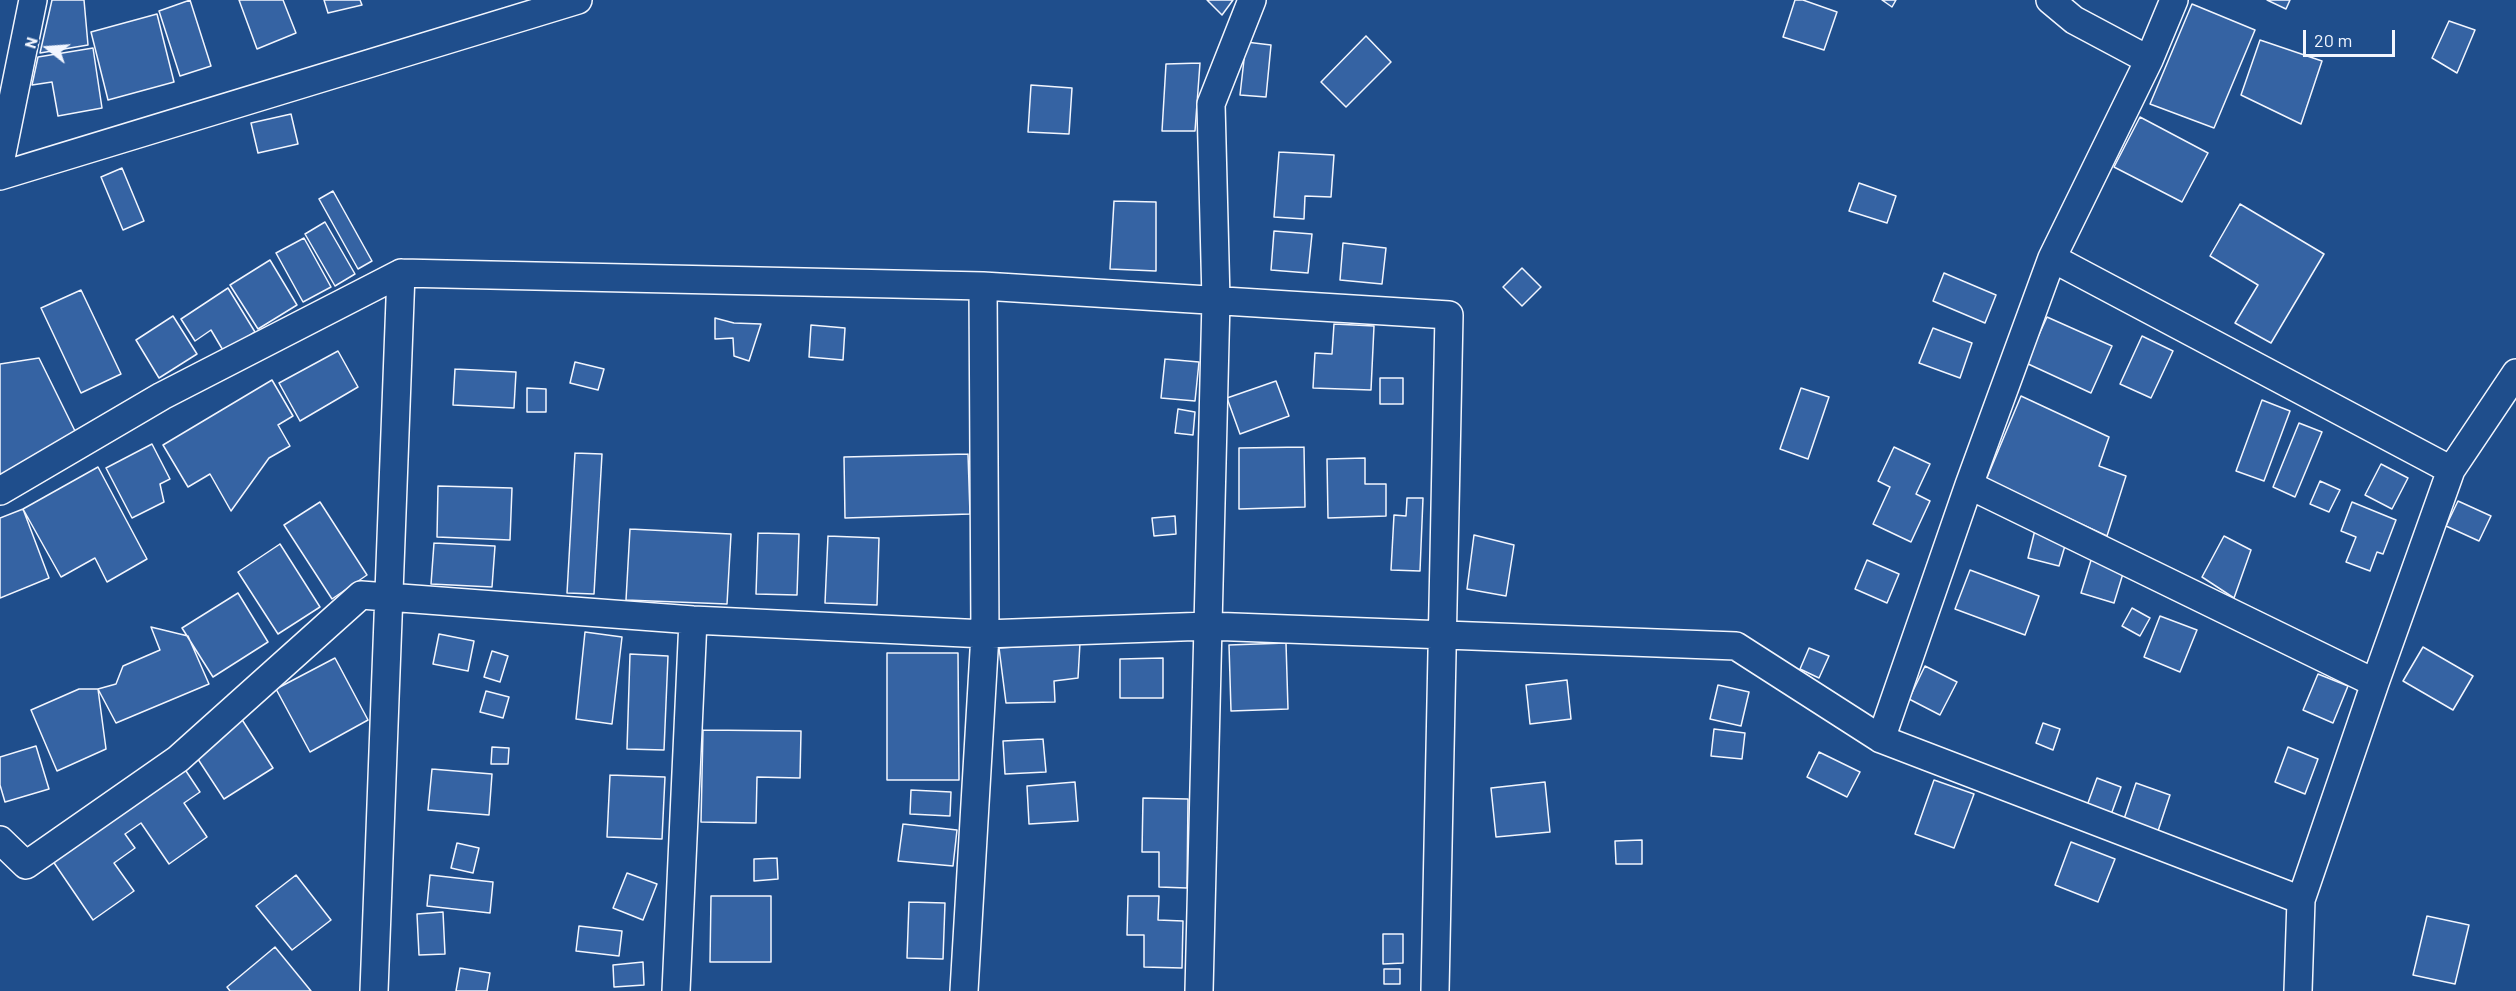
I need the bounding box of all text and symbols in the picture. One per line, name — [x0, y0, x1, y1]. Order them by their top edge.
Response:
north arrow — [18, 18, 78, 78]
scale bar — [2306, 18, 2398, 56]
text: 20 m — [2314, 29, 2352, 51]
text: N — [20, 35, 41, 50]

